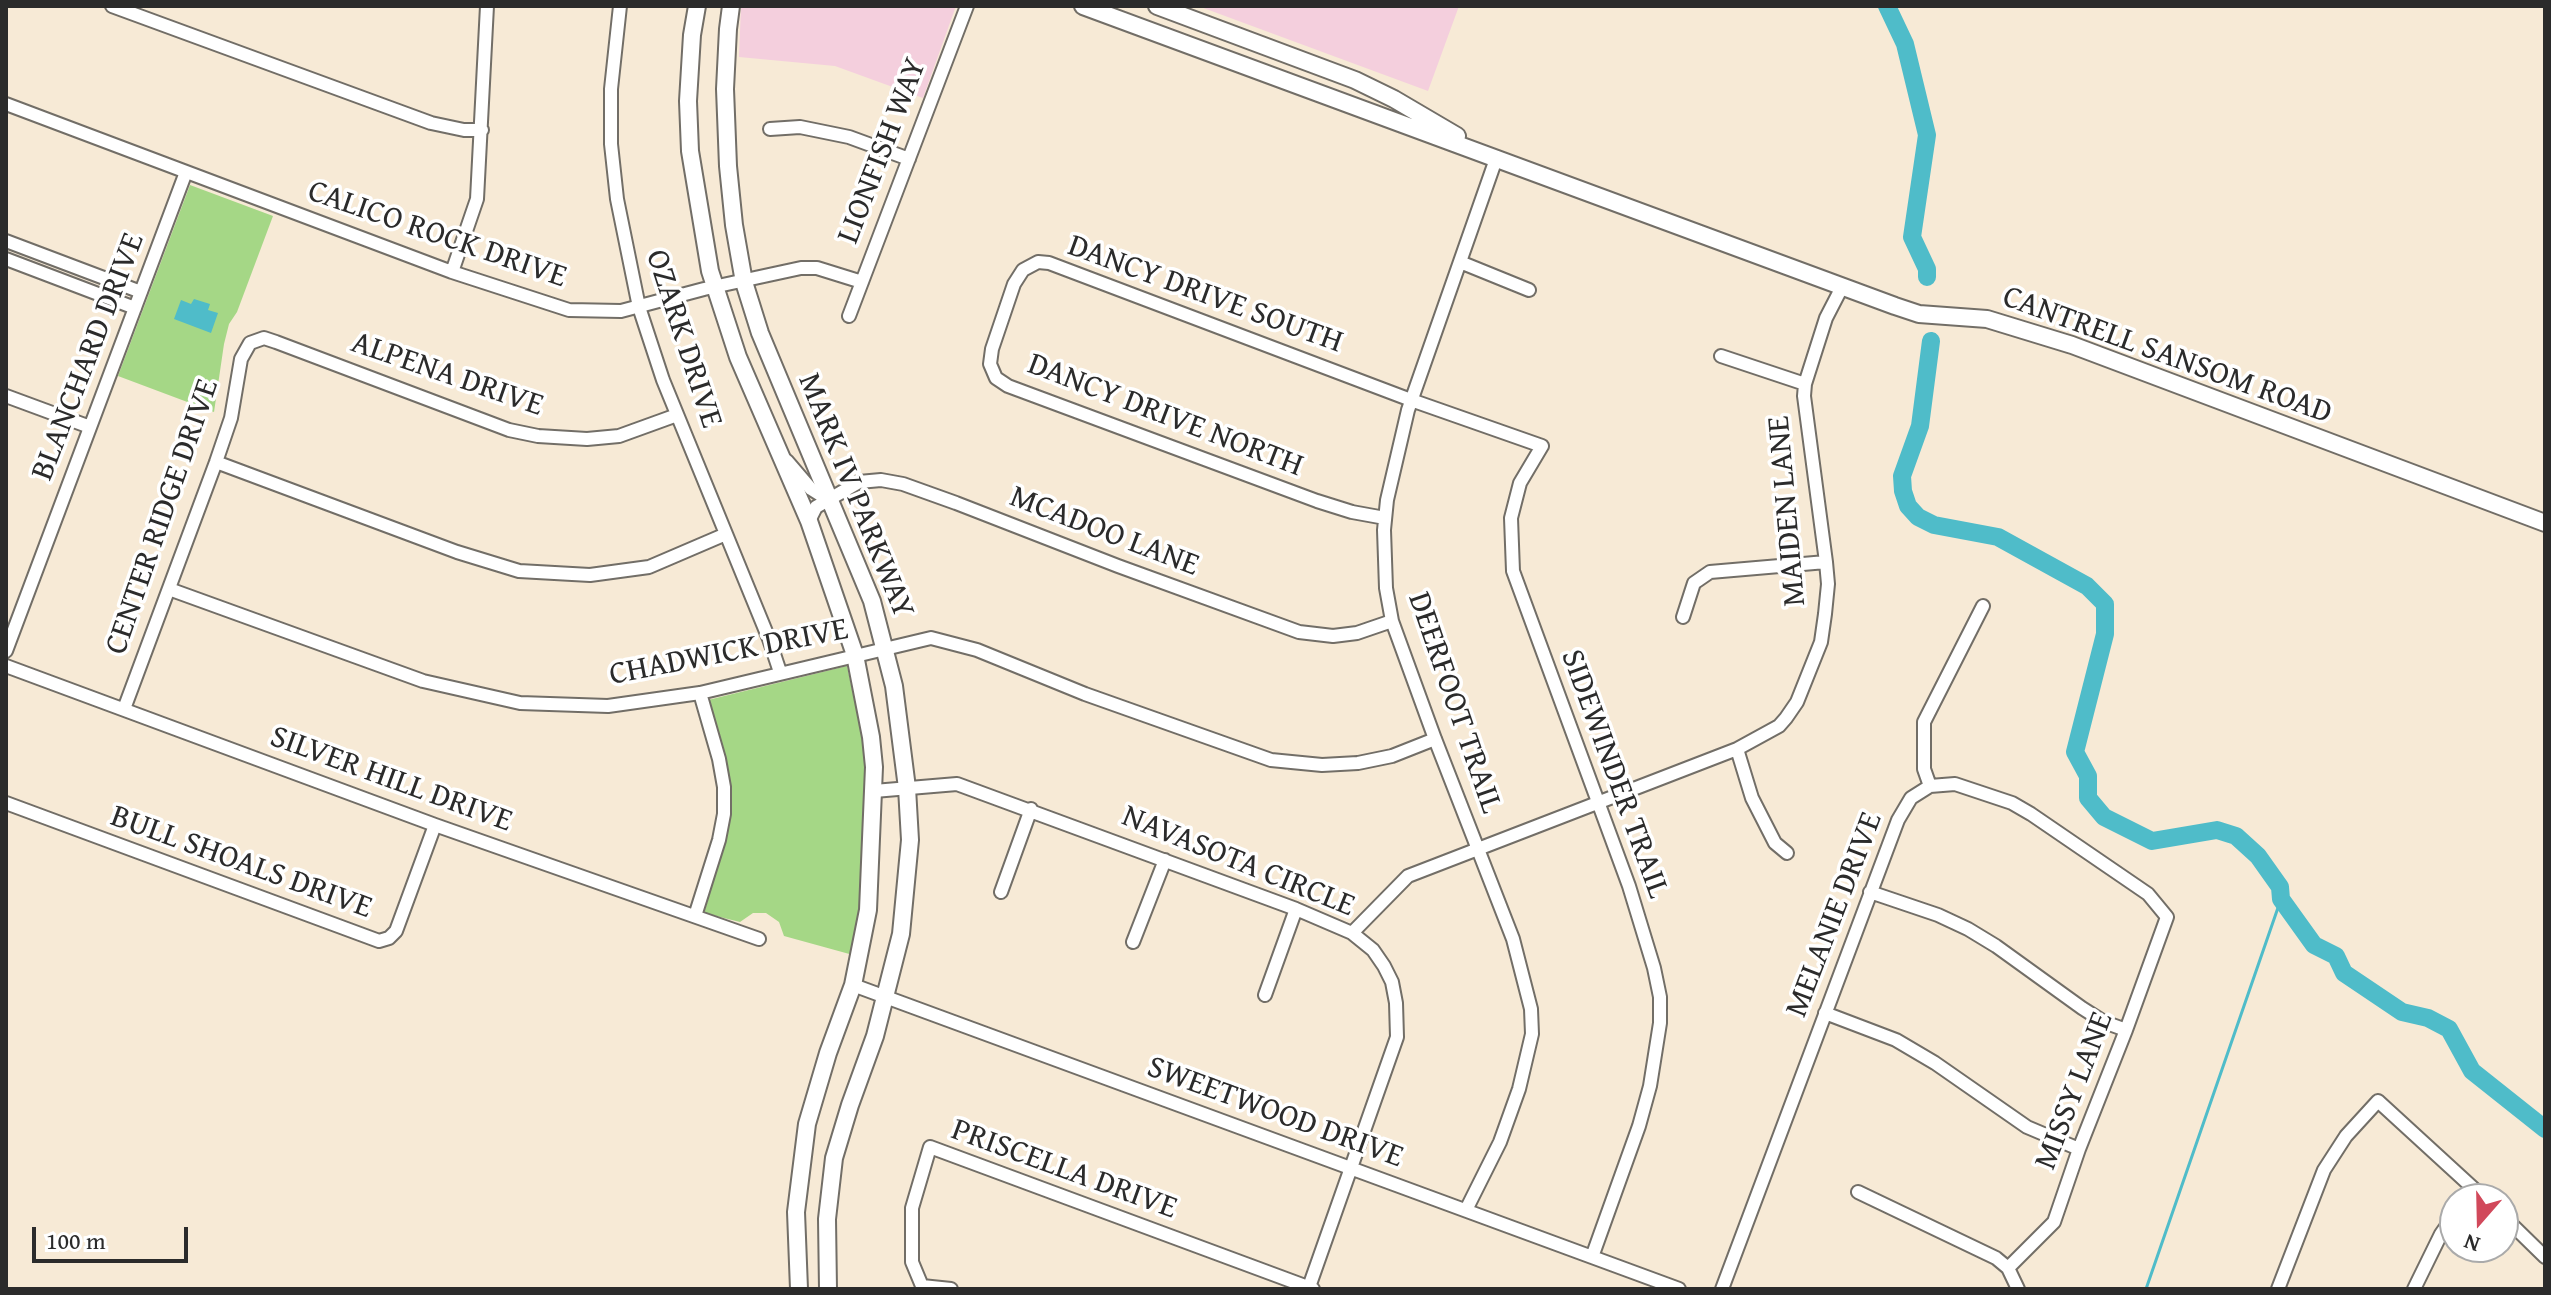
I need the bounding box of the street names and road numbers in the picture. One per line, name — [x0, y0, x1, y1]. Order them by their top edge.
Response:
street label: LIONFISH WAY — [830, 53, 936, 249]
street label: CALICO ROCK DRIVE — [303, 173, 571, 297]
street label: DANCY DRIVE SOUTH — [1062, 227, 1348, 363]
street label: BLANCHARD DRIVE — [24, 228, 154, 486]
street label: OZARK DRIVE — [636, 245, 730, 433]
street label: CANTRELL SANSOM ROAD — [1997, 279, 2337, 433]
street label: ALPENA DRIVE — [346, 324, 548, 426]
street label: DANCY DRIVE NORTH — [1022, 346, 1308, 486]
street label: MARK IV PARKWAY — [788, 368, 922, 624]
street label: CENTER RIDGE DRIVE — [98, 374, 228, 660]
street label: MAIDEN LANE — [1761, 414, 1815, 608]
street label: MCADOO LANE — [1004, 478, 1204, 586]
street label: DEERFOOT TRAIL — [1398, 588, 1510, 818]
street label: CHADWICK DRIVE — [606, 611, 852, 695]
street label: SIDEWINDER TRAIL — [1551, 645, 1677, 903]
street label: SILVER HILL DRIVE — [265, 718, 517, 842]
street label: BULL SHOALS DRIVE — [105, 798, 377, 928]
street label: NAVASOTA CIRCLE — [1116, 798, 1360, 926]
street label: MELANIE DRIVE — [1778, 807, 1892, 1023]
street label: MISSY LANE — [2027, 1007, 2123, 1175]
street label: SWEETWOOD DRIVE — [1142, 1049, 1408, 1177]
street label: PRISCELLA DRIVE — [946, 1111, 1182, 1229]

